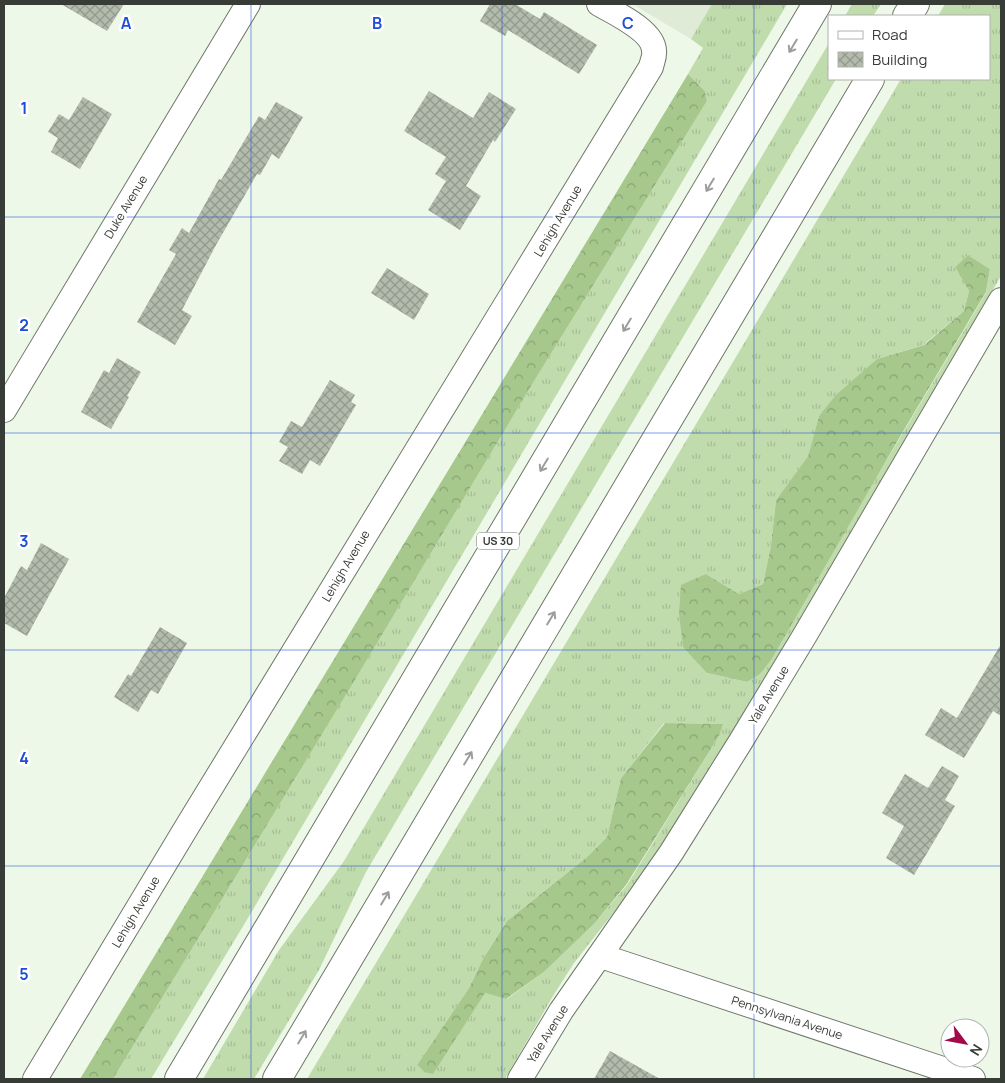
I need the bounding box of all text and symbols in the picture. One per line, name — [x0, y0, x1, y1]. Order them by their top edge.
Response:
text: A — [121, 12, 132, 34]
text: B — [372, 12, 382, 34]
text: C — [622, 12, 634, 34]
legend — [828, 15, 990, 80]
text: Road — [872, 24, 908, 45]
one-way arrow — [787, 38, 797, 52]
text: Building — [872, 49, 927, 70]
text: 1 — [20, 97, 28, 119]
street label: Duke Avenue — [100, 172, 151, 242]
one-way arrow — [704, 178, 714, 192]
street label: Lehigh Avenue — [529, 182, 586, 260]
text: 2 — [19, 314, 29, 336]
one-way arrow — [621, 318, 631, 332]
one-way arrow — [538, 457, 548, 471]
street label: Lehigh Avenue — [317, 527, 374, 605]
text: 3 — [19, 530, 29, 552]
road number: US 30 — [477, 532, 519, 550]
one-way arrow — [546, 612, 556, 626]
street label: Yale Avenue — [744, 662, 793, 727]
text: 4 — [19, 747, 29, 769]
one-way arrow — [463, 750, 473, 765]
street label: Lehigh Avenue — [107, 873, 164, 951]
one-way arrow — [381, 891, 391, 905]
text: 5 — [19, 963, 29, 985]
street label: Pennsylvania Avenue — [729, 992, 845, 1044]
street label: Yale Avenue — [523, 1001, 572, 1066]
north arrow — [940, 1018, 990, 1068]
one-way arrow — [298, 1031, 308, 1045]
text: N — [966, 1041, 987, 1059]

